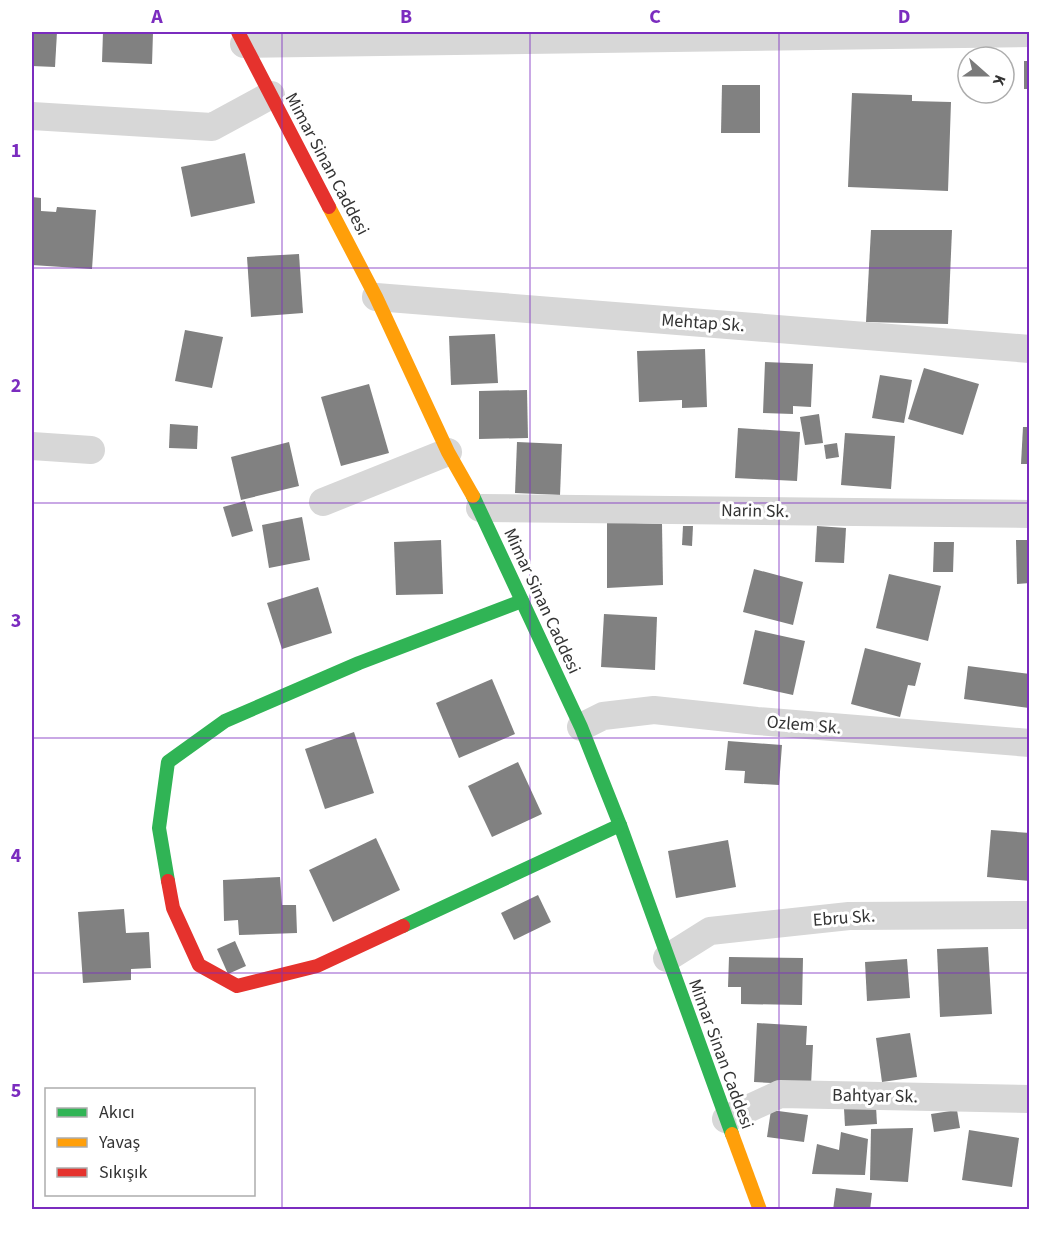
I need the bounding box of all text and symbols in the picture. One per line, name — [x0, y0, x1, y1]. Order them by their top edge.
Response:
text: A — [150, 3, 163, 31]
text: B — [400, 3, 412, 31]
text: C — [649, 3, 661, 31]
text: D — [898, 3, 910, 31]
north arrow — [956, 45, 1016, 105]
text: K — [987, 71, 1011, 89]
street label: Mimar Sinan Caddesi — [279, 88, 375, 240]
text: 1 — [11, 137, 21, 165]
street label: Mehtap Sk. — [661, 308, 745, 338]
text: 2 — [11, 372, 21, 400]
street label: Narin Sk. — [721, 498, 789, 524]
street label: Mimar Sinan Caddesi — [497, 524, 587, 678]
text: 3 — [11, 607, 21, 635]
street label: Ozlem Sk. — [766, 709, 842, 741]
text: 4 — [11, 842, 22, 870]
street label: Ebru Sk. — [812, 903, 876, 933]
street label: Mimar Sinan Caddesi — [682, 975, 760, 1133]
text: 5 — [11, 1077, 21, 1105]
street label: Bahtyar Sk. — [832, 1083, 918, 1109]
legend — [45, 1088, 255, 1196]
text: Akıcı — [99, 1100, 135, 1125]
text: Yavaş — [98, 1130, 140, 1155]
text: Sıkışık — [99, 1160, 147, 1185]

